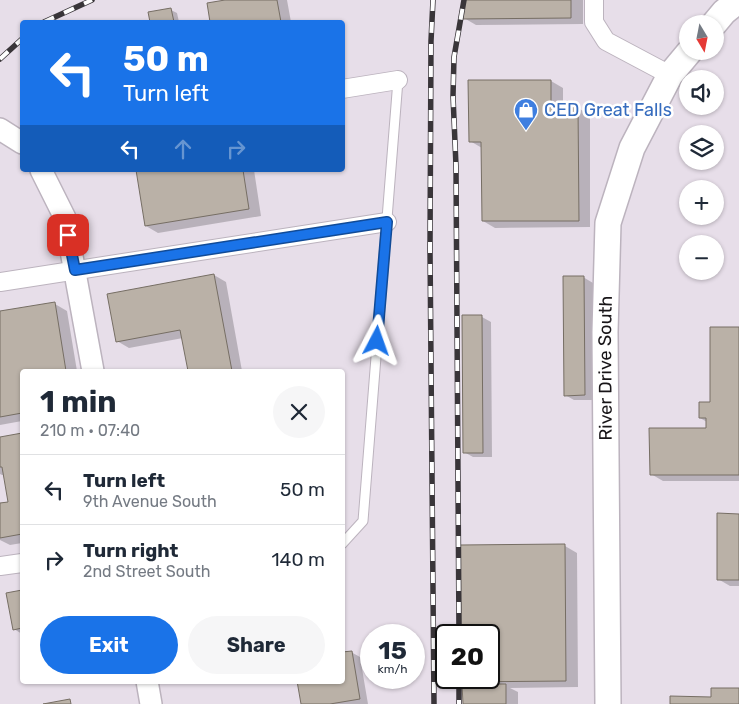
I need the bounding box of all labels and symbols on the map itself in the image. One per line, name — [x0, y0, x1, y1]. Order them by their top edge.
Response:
north arrow — [679, 15, 724, 60]
shop icon: CED Great Falls — [513, 97, 539, 131]
place label: CED Great Falls — [544, 99, 672, 121]
pin — [47, 214, 89, 256]
street label: River Drive South — [594, 295, 617, 441]
position arrow — [350, 314, 402, 366]
speed limit sign: 20 — [435, 624, 500, 689]

